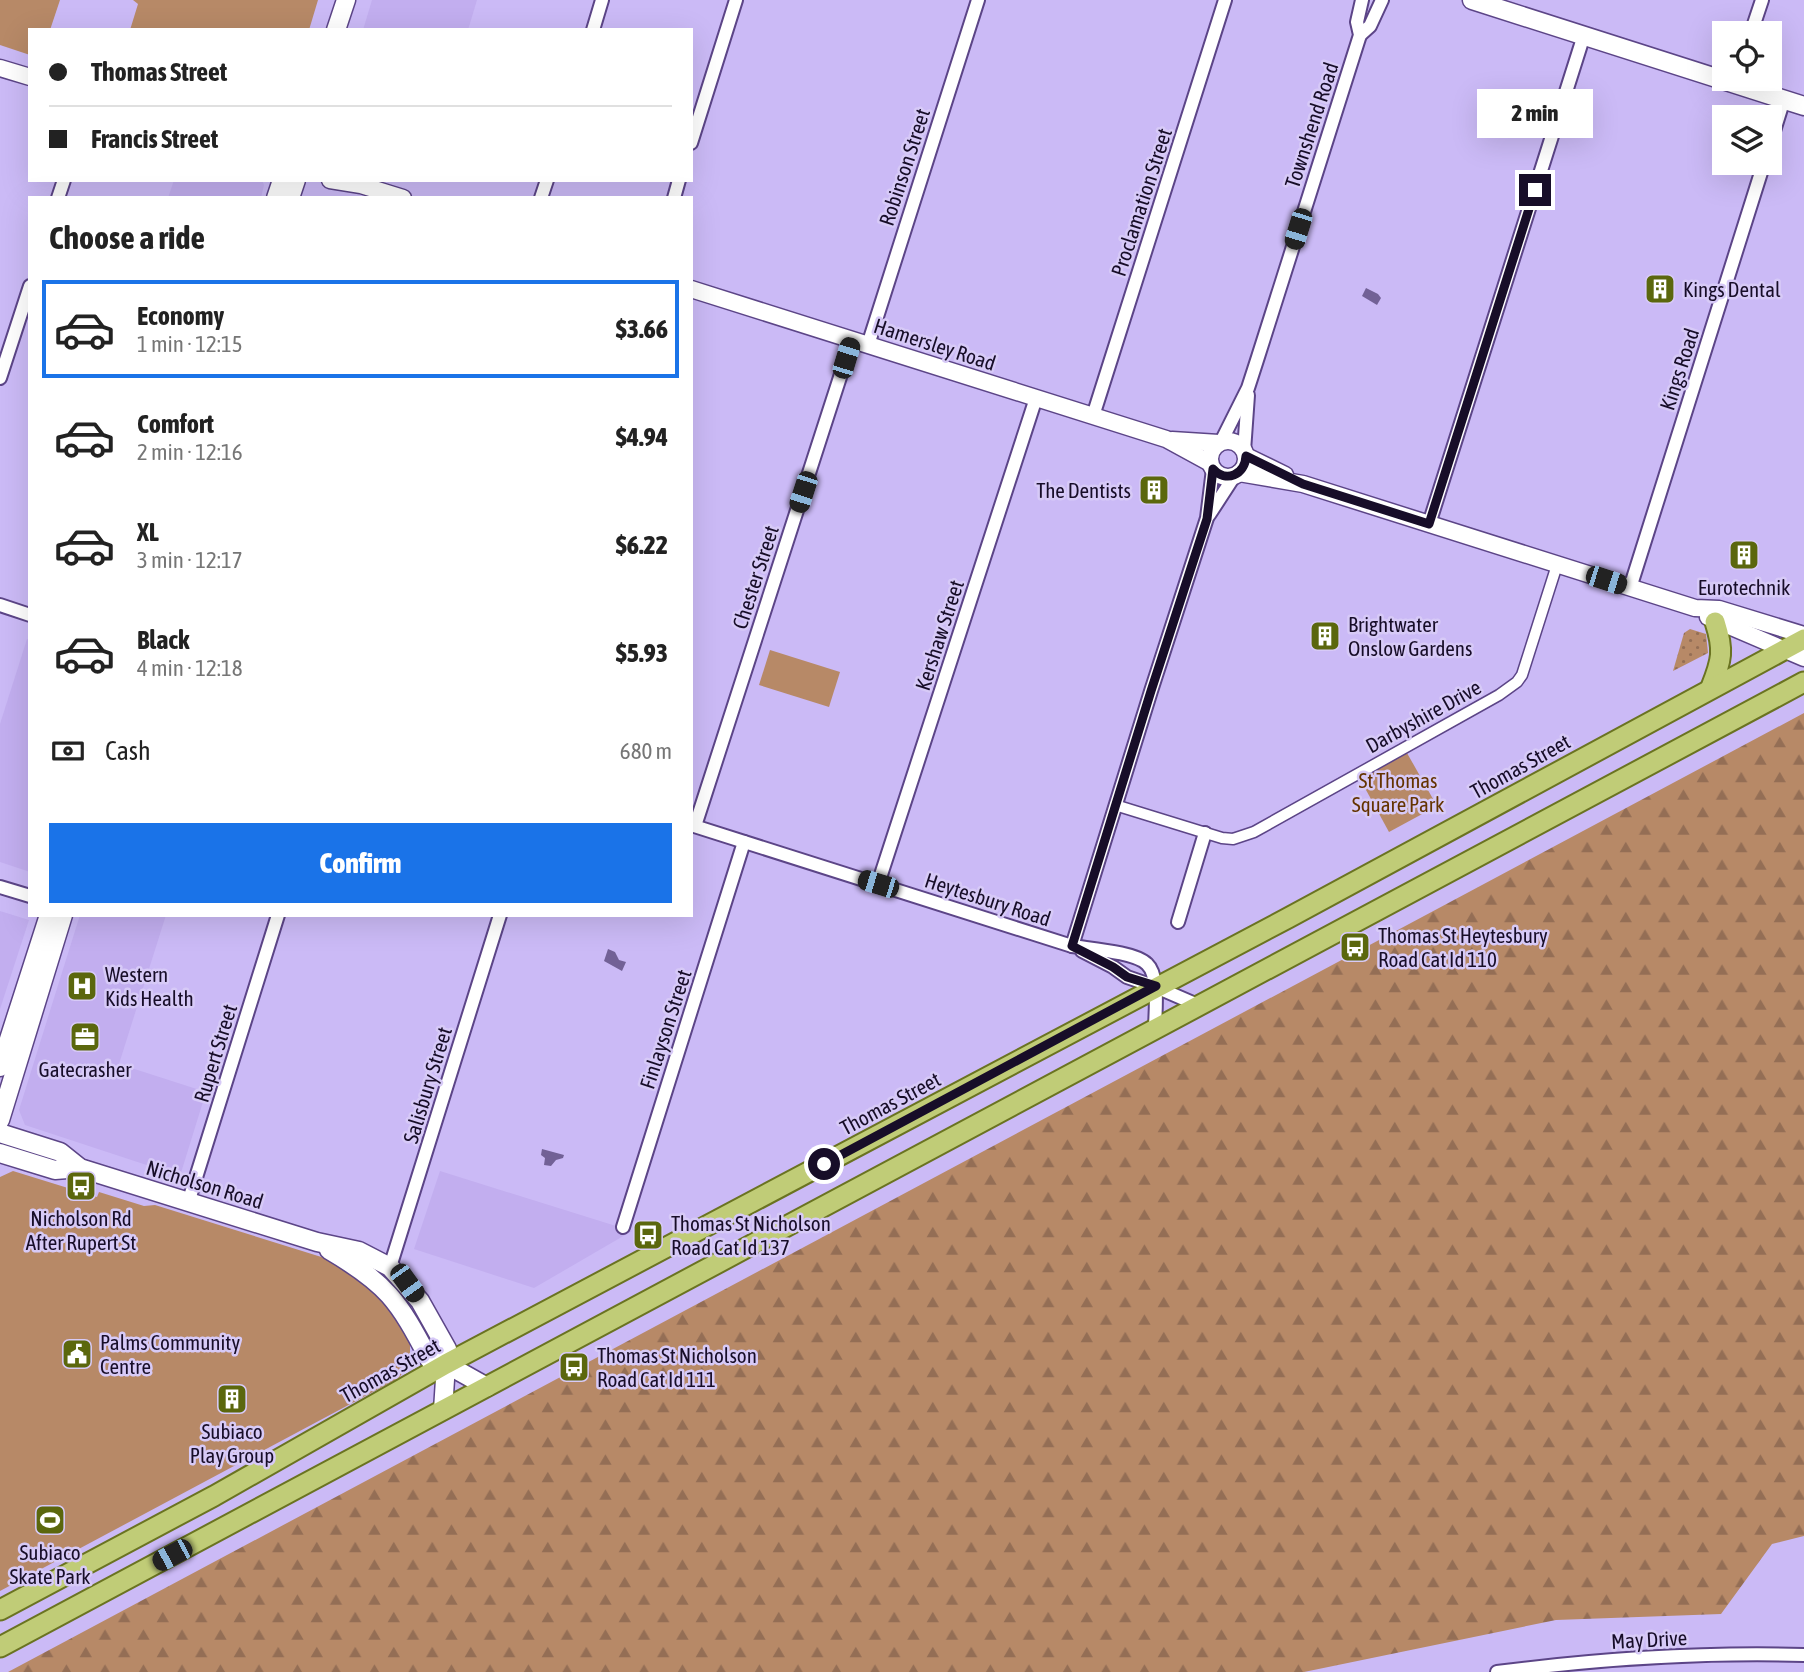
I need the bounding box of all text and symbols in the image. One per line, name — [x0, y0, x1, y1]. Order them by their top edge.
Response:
map controls — [1712, 21, 1782, 175]
button: locate — [1712, 21, 1782, 91]
text: Thomas Street — [91, 57, 227, 87]
street label: Townshend Road — [1279, 59, 1343, 191]
callout: 2 min — [1477, 88, 1593, 138]
text: 2 min — [1512, 100, 1558, 126]
street label: Robinson Street — [874, 105, 934, 229]
button: layers — [1712, 105, 1782, 175]
text: Francis Street — [91, 124, 218, 154]
street label: Proclamation Street — [1106, 125, 1176, 279]
route end — [1519, 174, 1551, 206]
car — [1282, 206, 1315, 252]
text: Choose a ride — [49, 219, 205, 256]
building icon: Kings Dental — [1643, 272, 1677, 306]
place label: Kings Dental — [1683, 277, 1781, 301]
icon: car — [53, 298, 116, 361]
text: Economy — [137, 301, 224, 331]
street label: Hamersley Road — [871, 313, 999, 375]
text: $3.66 — [616, 314, 668, 344]
street label: Kings Road — [1654, 325, 1704, 413]
text: 1 min · 12:15 — [137, 331, 243, 357]
car — [830, 335, 863, 381]
icon: car — [53, 406, 116, 469]
text: Comfort — [137, 409, 214, 439]
text: $4.94 — [616, 422, 668, 452]
text: 2 min · 12:16 — [137, 439, 243, 465]
car — [787, 469, 820, 515]
building icon: The Dentists — [1137, 473, 1171, 507]
place label: The Dentists — [1036, 478, 1131, 502]
icon: car — [53, 514, 116, 577]
text: XL — [137, 517, 159, 547]
street label: Chester Street — [727, 522, 783, 632]
text: $6.22 — [616, 530, 668, 560]
building icon: Eurotechnik — [1727, 538, 1761, 572]
text: 3 min · 12:17 — [137, 547, 243, 573]
car — [1583, 564, 1630, 596]
place label: Eurotechnik — [1698, 575, 1790, 599]
street label: Kershaw Street — [910, 577, 968, 693]
place label: Brightwater Onslow Gardens — [1348, 612, 1472, 660]
building icon: Brightwater Onslow Gardens — [1308, 619, 1342, 653]
icon: car — [53, 622, 116, 685]
text: Black — [137, 625, 189, 655]
text: $5.93 — [616, 638, 668, 668]
text: 4 min · 12:18 — [137, 655, 243, 681]
street label: Darbyshire Drive — [1361, 674, 1485, 758]
street label: Thomas Street — [1466, 729, 1574, 803]
icon: cash — [49, 732, 87, 770]
text: Cash — [105, 736, 151, 766]
text: 680 m — [620, 738, 672, 764]
park label: St Thomas Square Park — [1352, 768, 1444, 816]
button: Confirm — [49, 823, 672, 903]
street label: Heytesbury Road — [922, 867, 1054, 931]
car — [855, 868, 902, 900]
place label: Thomas St Heytesbury Road Cat Id 110 — [1378, 923, 1548, 971]
bus stop icon: Thomas St Heytesbury Road Cat Id 110 — [1338, 930, 1372, 964]
place label: Western Kids Health — [105, 962, 194, 1010]
street label: Finlayson Street — [634, 966, 696, 1092]
hospital icon: Western Kids Health — [65, 969, 99, 1003]
street label: Rupert Street — [189, 1001, 241, 1105]
office icon: Gatecrasher — [68, 1020, 102, 1054]
street label: Salisbury Street — [398, 1024, 456, 1146]
place label: Gatecrasher — [39, 1057, 132, 1081]
street label: Thomas Street — [836, 1067, 944, 1139]
route start — [808, 1148, 840, 1180]
street label: Nicholson Road — [144, 1155, 266, 1213]
bus stop icon: Nicholson Rd After Rupert St — [64, 1169, 98, 1203]
place label: Nicholson Rd After Rupert St — [26, 1206, 136, 1254]
place label: Thomas St Nicholson Road Cat Id 137 — [671, 1211, 831, 1259]
bus stop icon: Thomas St Nicholson Road Cat Id 137 — [631, 1218, 665, 1252]
car — [387, 1260, 428, 1306]
place label: Palms Community Centre — [100, 1330, 240, 1378]
street label: Thomas Street — [336, 1333, 444, 1407]
public building icon: Palms Community Centre — [60, 1337, 94, 1371]
place label: Thomas St Nicholson Road Cat Id 111 — [597, 1343, 757, 1391]
bus stop icon: Thomas St Nicholson Road Cat Id 111 — [557, 1350, 591, 1384]
building icon: Subiaco Play Group — [215, 1382, 249, 1416]
place label: Subiaco Play Group — [190, 1419, 274, 1467]
sports icon: Subiaco Skate Park — [33, 1503, 67, 1537]
car — [149, 1536, 196, 1574]
place label: Subiaco Skate Park — [9, 1540, 91, 1588]
street label: May Drive — [1610, 1625, 1688, 1653]

